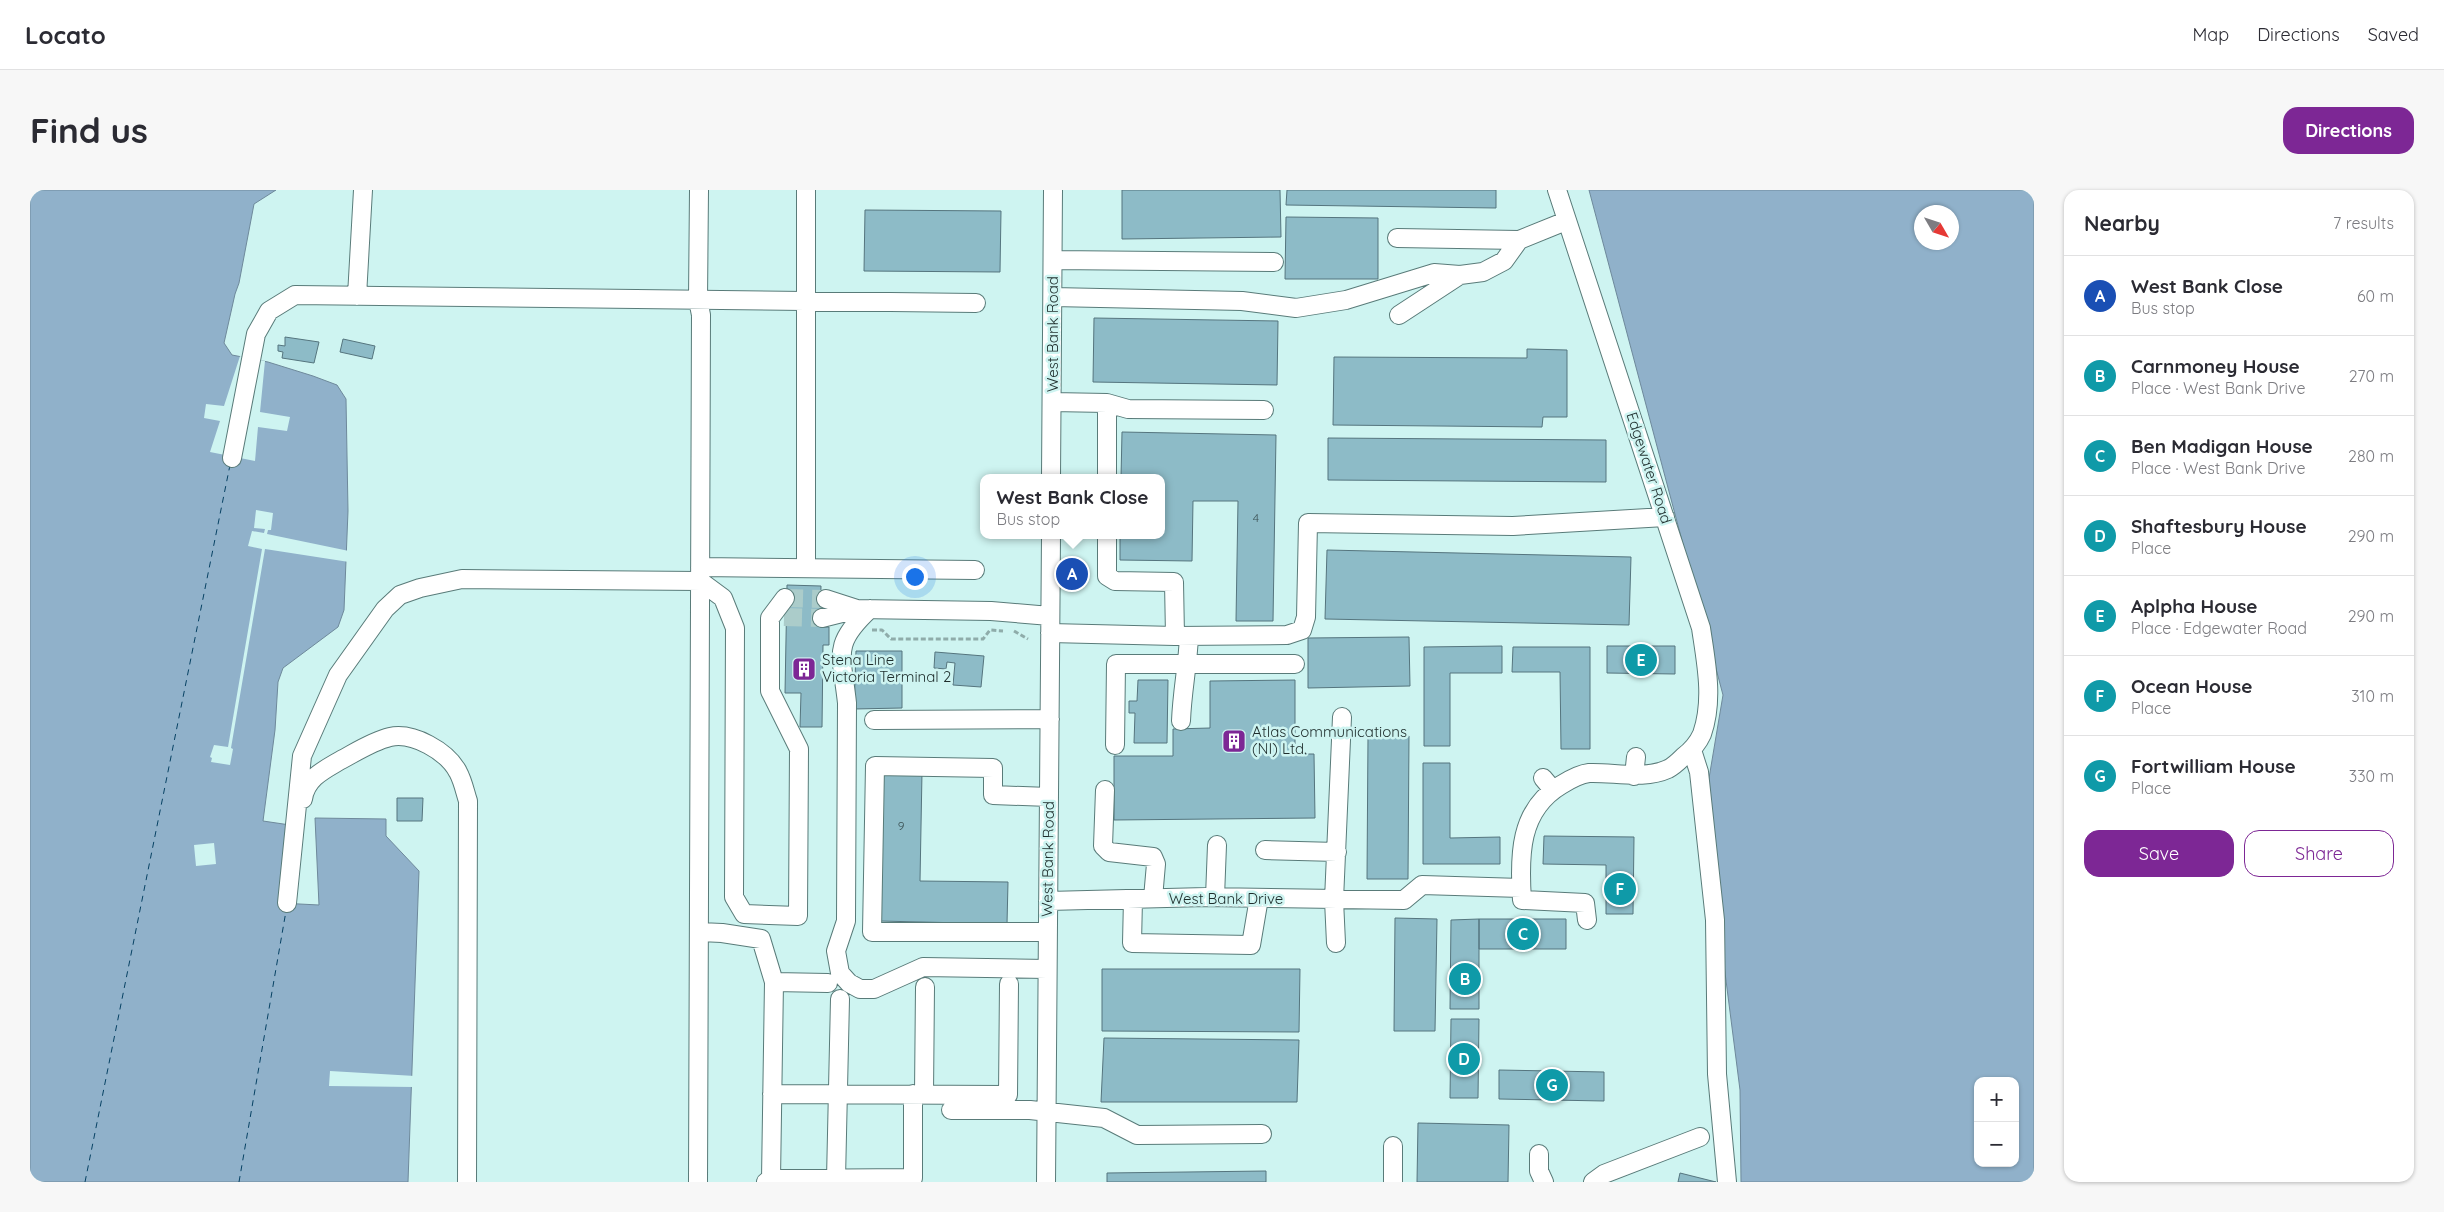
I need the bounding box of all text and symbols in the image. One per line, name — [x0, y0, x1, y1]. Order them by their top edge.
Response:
text: Locato — [25, 20, 106, 50]
text: Map — [2192, 23, 2229, 46]
text: Directions — [2257, 23, 2340, 46]
text: Saved — [2368, 23, 2419, 46]
button: Directions — [2283, 107, 2414, 154]
text: Find us — [30, 108, 148, 152]
north arrow — [1914, 205, 1959, 250]
text: Nearby — [2084, 210, 2160, 236]
text: 7 results — [2333, 213, 2394, 233]
text: West Bank Close — [2131, 274, 2283, 298]
street label: West Bank Road — [1043, 276, 1062, 392]
text: A — [2095, 286, 2105, 306]
text: 60 m — [2357, 286, 2394, 306]
text: Bus stop — [2131, 298, 2195, 318]
text: Carnmoney House — [2131, 354, 2300, 378]
text: B — [2095, 366, 2105, 386]
text: 270 m — [2349, 366, 2394, 386]
text: Place · West Bank Drive — [2131, 378, 2305, 398]
street label: Edgewater Road — [1623, 410, 1676, 526]
text: Ben Madigan House — [2131, 434, 2313, 458]
text: C — [2095, 446, 2105, 466]
text: 280 m — [2348, 446, 2394, 466]
text: Place · West Bank Drive — [2131, 458, 2305, 478]
popup — [980, 474, 1165, 539]
text: West Bank Close — [996, 485, 1149, 509]
text: Bus stop — [996, 509, 1060, 529]
house number: 4 — [1253, 510, 1259, 525]
text: Shaftesbury House — [2131, 514, 2307, 538]
text: D — [2094, 526, 2106, 546]
text: 290 m — [2348, 526, 2394, 546]
text: Place — [2131, 538, 2171, 558]
pin: A — [1056, 555, 1088, 593]
your location — [902, 564, 928, 590]
text: Aplpha House — [2131, 594, 2258, 618]
text: E — [2095, 606, 2105, 626]
text: 290 m — [2348, 606, 2394, 626]
text: Place · Edgewater Road — [2131, 618, 2307, 638]
pin: E — [1625, 641, 1657, 679]
place label: Stena Line Victoria Terminal 2 — [822, 650, 951, 686]
building icon: Stena Line Victoria Terminal 2 — [791, 656, 817, 682]
text: Ocean House — [2131, 674, 2252, 698]
text: F — [2096, 686, 2105, 706]
text: 310 m — [2351, 686, 2394, 706]
text: Place — [2131, 698, 2171, 718]
place label: Atlas Communications (NI) Ltd. — [1252, 722, 1407, 758]
building icon: Atlas Communications (NI) Ltd. — [1221, 728, 1247, 754]
text: Fortwilliam House — [2131, 754, 2296, 778]
text: G — [2094, 766, 2106, 786]
text: 330 m — [2349, 766, 2394, 786]
text: Place — [2131, 778, 2171, 798]
street label: West Bank Road — [1037, 801, 1058, 917]
house number: 9 — [898, 818, 905, 833]
button: Save — [2084, 830, 2234, 877]
button: Share — [2244, 830, 2394, 877]
pin: F — [1604, 870, 1636, 908]
street label: West Bank Drive — [1169, 889, 1283, 908]
pin: C — [1507, 915, 1539, 953]
pin: B — [1449, 960, 1481, 998]
pin: D — [1448, 1040, 1480, 1078]
pin: G — [1536, 1066, 1568, 1104]
map controls — [1974, 1077, 2019, 1167]
button: + — [1974, 1077, 2019, 1122]
button: − — [1974, 1122, 2019, 1167]

